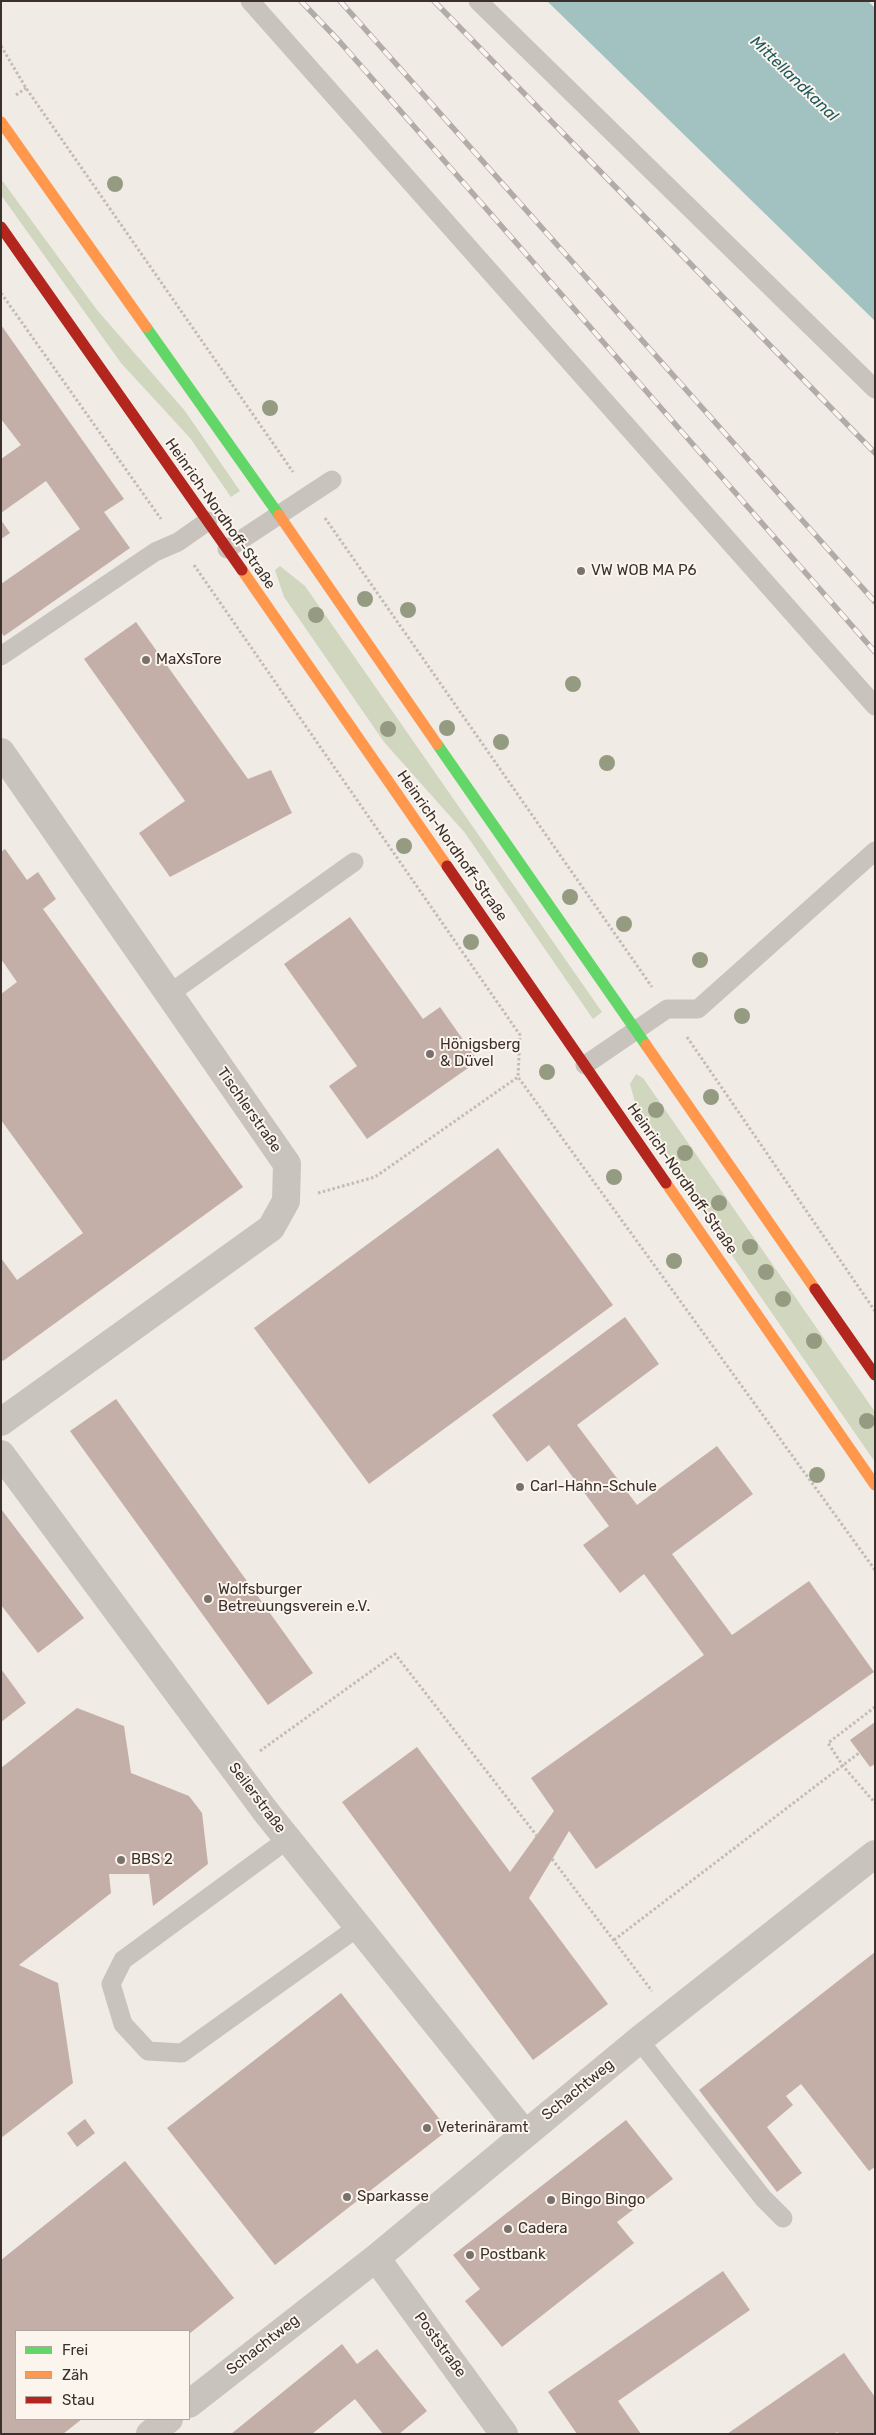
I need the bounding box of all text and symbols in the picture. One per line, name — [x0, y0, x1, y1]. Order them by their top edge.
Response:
water label: Mittellandkanal — [746, 32, 842, 126]
street label: Heinrich-Nordhoff-Straße — [161, 435, 279, 593]
place label: VW WOB MA P6 — [591, 562, 696, 580]
marker: VW WOB MA P6 — [575, 565, 587, 577]
place label: MaXsTore — [156, 651, 222, 669]
marker: MaXsTore — [140, 654, 152, 666]
street label: Heinrich-Nordhoff-Straße — [393, 767, 511, 925]
place label: Hönigsberg & Düvel — [440, 1036, 520, 1071]
marker: Hönigsberg & Düvel — [424, 1048, 436, 1060]
street label: Tischlerstraße — [213, 1064, 285, 1156]
street label: Heinrich-Nordhoff-Straße — [623, 1100, 741, 1258]
place label: Carl-Hahn-Schule — [530, 1478, 657, 1496]
marker: Carl-Hahn-Schule — [514, 1481, 526, 1493]
place label: Wolfsburger Betreuungsverein e.V. — [218, 1581, 370, 1616]
marker: Wolfsburger Betreuungsverein e.V. — [202, 1593, 214, 1605]
street label: Seilerstraße — [225, 1759, 289, 1837]
place label: BBS 2 — [131, 1851, 173, 1869]
marker: BBS 2 — [115, 1854, 127, 1866]
street label: Schachtweg — [538, 2056, 618, 2124]
place label: Veterinäramt — [437, 2119, 528, 2137]
marker: Veterinäramt — [421, 2122, 433, 2134]
place label: Sparkasse — [357, 2188, 429, 2206]
marker: Sparkasse — [341, 2191, 353, 2203]
place label: Bingo Bingo — [561, 2191, 645, 2209]
marker: Bingo Bingo — [545, 2194, 557, 2206]
place label: Cadera — [518, 2220, 567, 2238]
marker: Cadera — [502, 2223, 514, 2235]
place label: Postbank — [480, 2246, 546, 2264]
marker: Postbank — [464, 2249, 476, 2261]
street label: Poststraße — [410, 2309, 470, 2381]
street label: Schachtweg — [223, 2311, 303, 2379]
legend — [15, 2330, 190, 2420]
text: Frei — [62, 2341, 88, 2359]
text: Zäh — [62, 2366, 88, 2384]
text: Stau — [62, 2391, 95, 2409]

